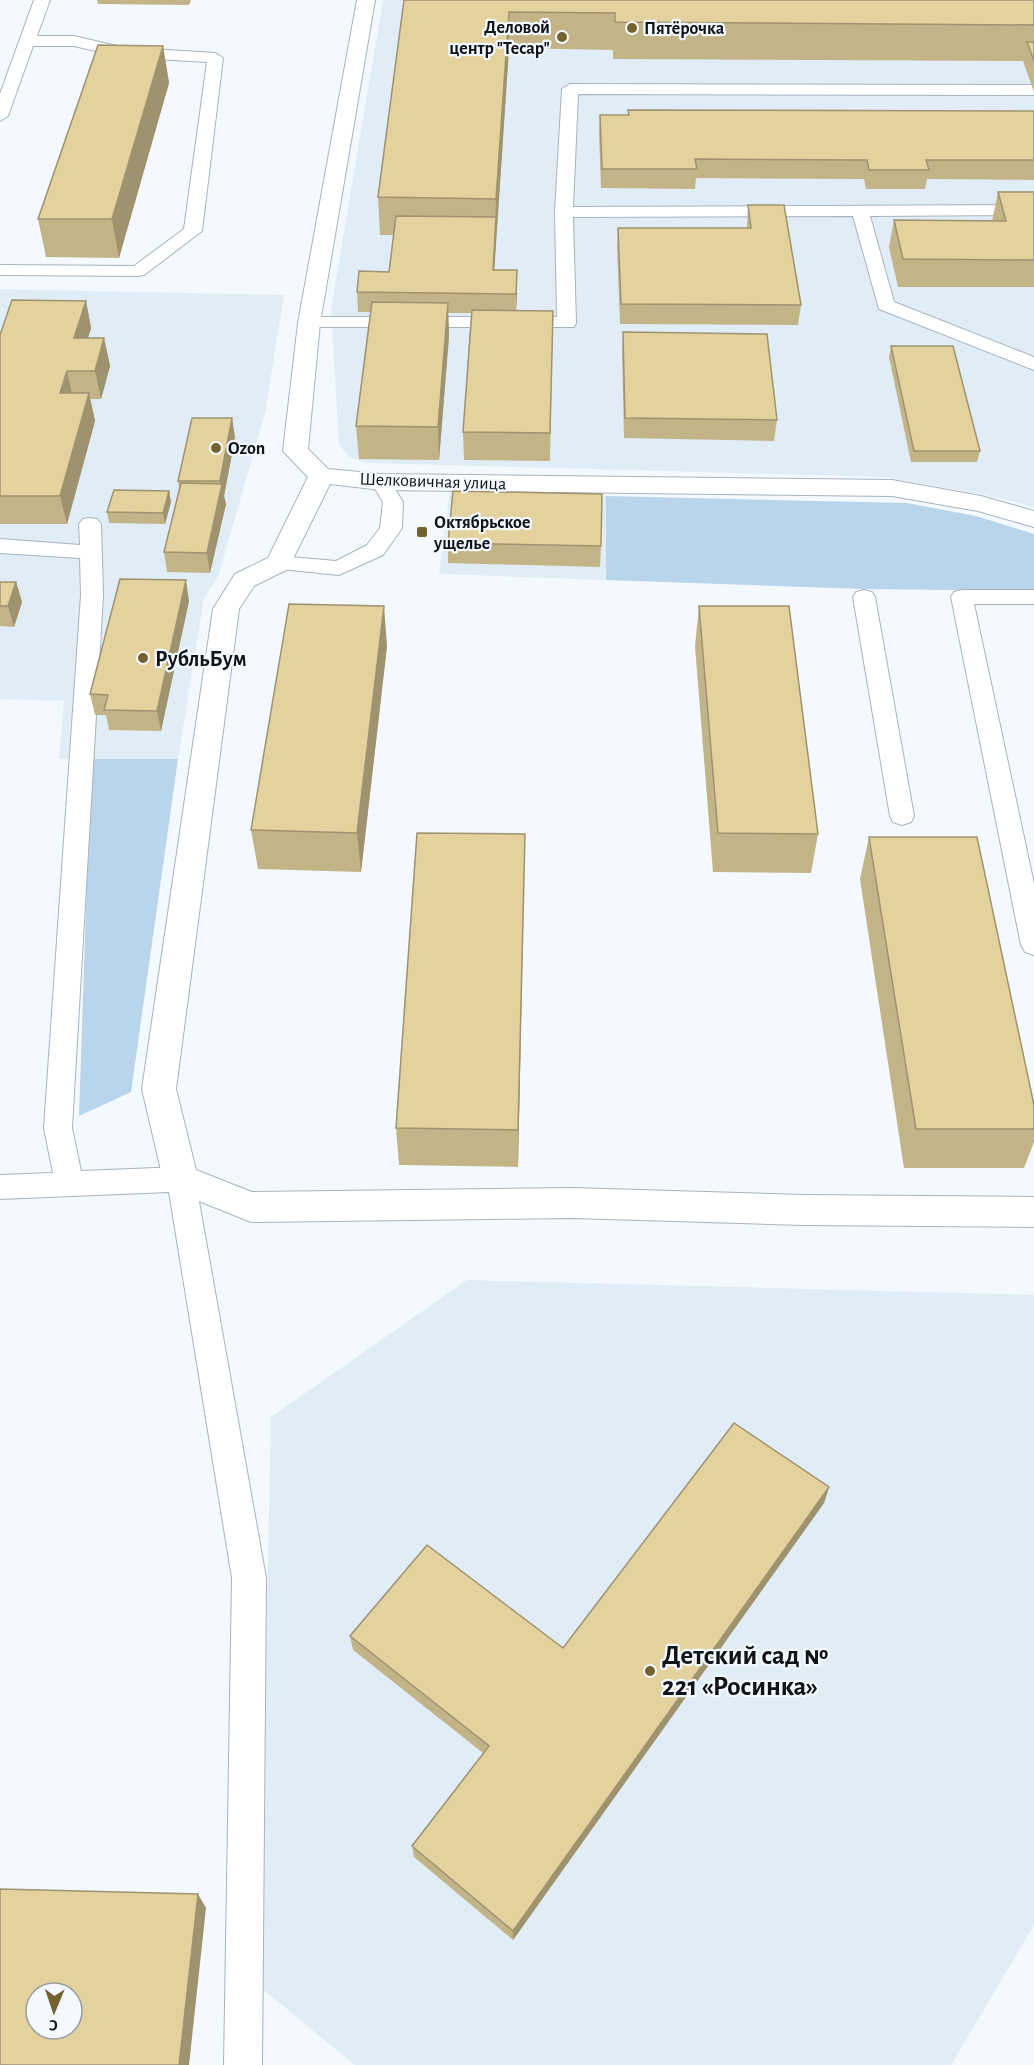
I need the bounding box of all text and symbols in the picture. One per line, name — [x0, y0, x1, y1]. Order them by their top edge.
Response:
place label: Деловой центр "Тесар" — [449, 19, 550, 58]
place label: Пятёрочка — [644, 20, 725, 38]
marker: Пятёрочка — [625, 21, 639, 35]
marker: Деловой центр "Тесар" — [555, 30, 569, 44]
place label: Ozon — [228, 440, 265, 458]
marker: Ozon — [209, 441, 223, 455]
street label: Шелковичная улица — [359, 470, 507, 494]
place label: Октябрьское ущелье — [433, 514, 530, 553]
marker: Октябрьское ущелье — [415, 525, 429, 539]
place label: РубльБум — [155, 648, 247, 671]
marker: РубльБум — [136, 651, 150, 665]
place label: Детский сад № 221 «Росинка» — [662, 1642, 828, 1700]
marker: Детский сад № 221 «Росинка» — [643, 1664, 657, 1678]
north arrow — [24, 1981, 84, 2041]
text: С — [49, 2017, 58, 2033]

